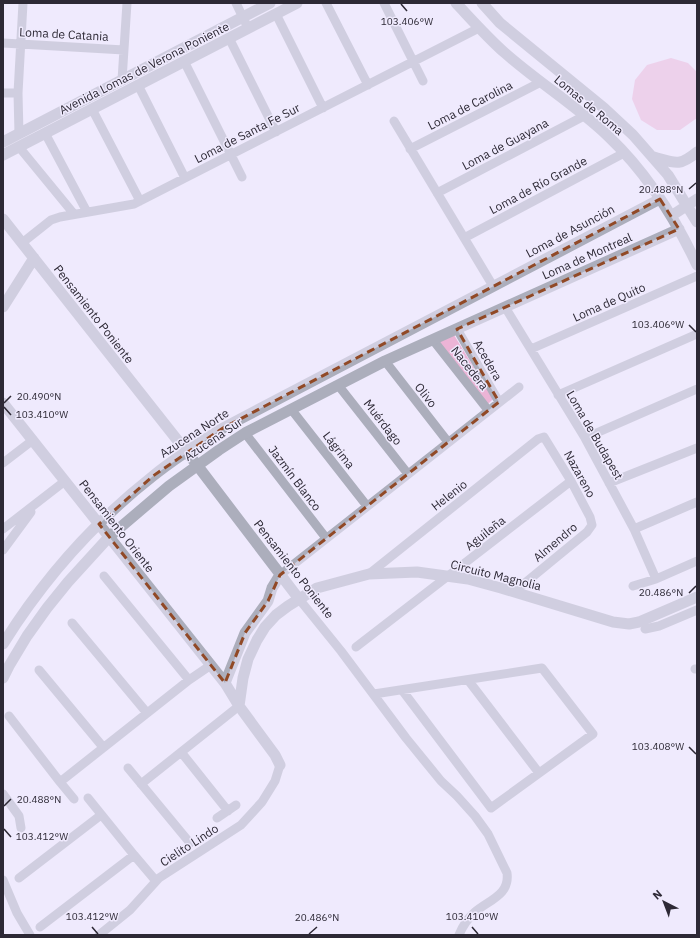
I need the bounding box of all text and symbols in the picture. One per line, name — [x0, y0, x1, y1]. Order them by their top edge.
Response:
text: 103.406°W — [381, 15, 433, 28]
street label: Avenida Lomas de Verona Poniente — [56, 18, 232, 118]
street label: Loma de Catania — [19, 24, 110, 44]
street label: Lomas de Roma — [551, 72, 627, 139]
street label: Loma de Carolina — [425, 77, 515, 133]
street label: Loma de Santa Fe Sur — [192, 100, 303, 166]
street label: Loma de Guayana — [459, 115, 551, 173]
street label: Loma de Río Grande — [487, 153, 590, 217]
text: 20.488°N — [639, 183, 683, 196]
street label: Loma de Asunción — [523, 201, 617, 261]
street label: Loma de Montreal — [540, 229, 634, 283]
street label: Pensamiento Poniente — [51, 262, 137, 367]
street label: Loma de Quito — [570, 279, 648, 325]
text: 103.406°W — [632, 318, 684, 331]
street label: Acedera — [470, 337, 506, 384]
street label: Nacedera — [448, 343, 492, 393]
street label: Olivo — [412, 380, 440, 411]
street label: Loma de Budapest — [563, 388, 627, 482]
text: 20.490°N — [17, 390, 61, 403]
street label: Muérdago — [361, 396, 406, 448]
street label: Azucena Norte — [157, 405, 232, 461]
text: 103.410°W — [16, 408, 68, 421]
street label: Azucena Sur — [181, 414, 245, 464]
street label: Lágrima — [320, 428, 359, 472]
street label: Jazmín Blanco — [265, 442, 325, 514]
street label: Nazareno — [561, 448, 599, 500]
street label: Helenio — [428, 476, 470, 514]
street label: Pensamiento Oriente — [76, 477, 158, 576]
street label: Aguileña — [462, 512, 509, 553]
street label: Pensamiento Poniente — [251, 517, 337, 622]
street label: Almendro — [530, 519, 580, 565]
street label: Circuito Magnolia — [449, 556, 544, 594]
text: 20.486°N — [639, 586, 683, 599]
text: 103.408°W — [632, 740, 684, 753]
text: 20.488°N — [17, 793, 61, 806]
street label: Cielito Lindo — [157, 820, 221, 869]
text: 103.412°W — [16, 830, 68, 843]
north arrow — [644, 882, 684, 922]
text: N — [650, 887, 665, 902]
text: 103.412°W — [66, 910, 118, 923]
text: 103.410°W — [446, 910, 498, 923]
text: 20.486°N — [295, 911, 339, 924]

